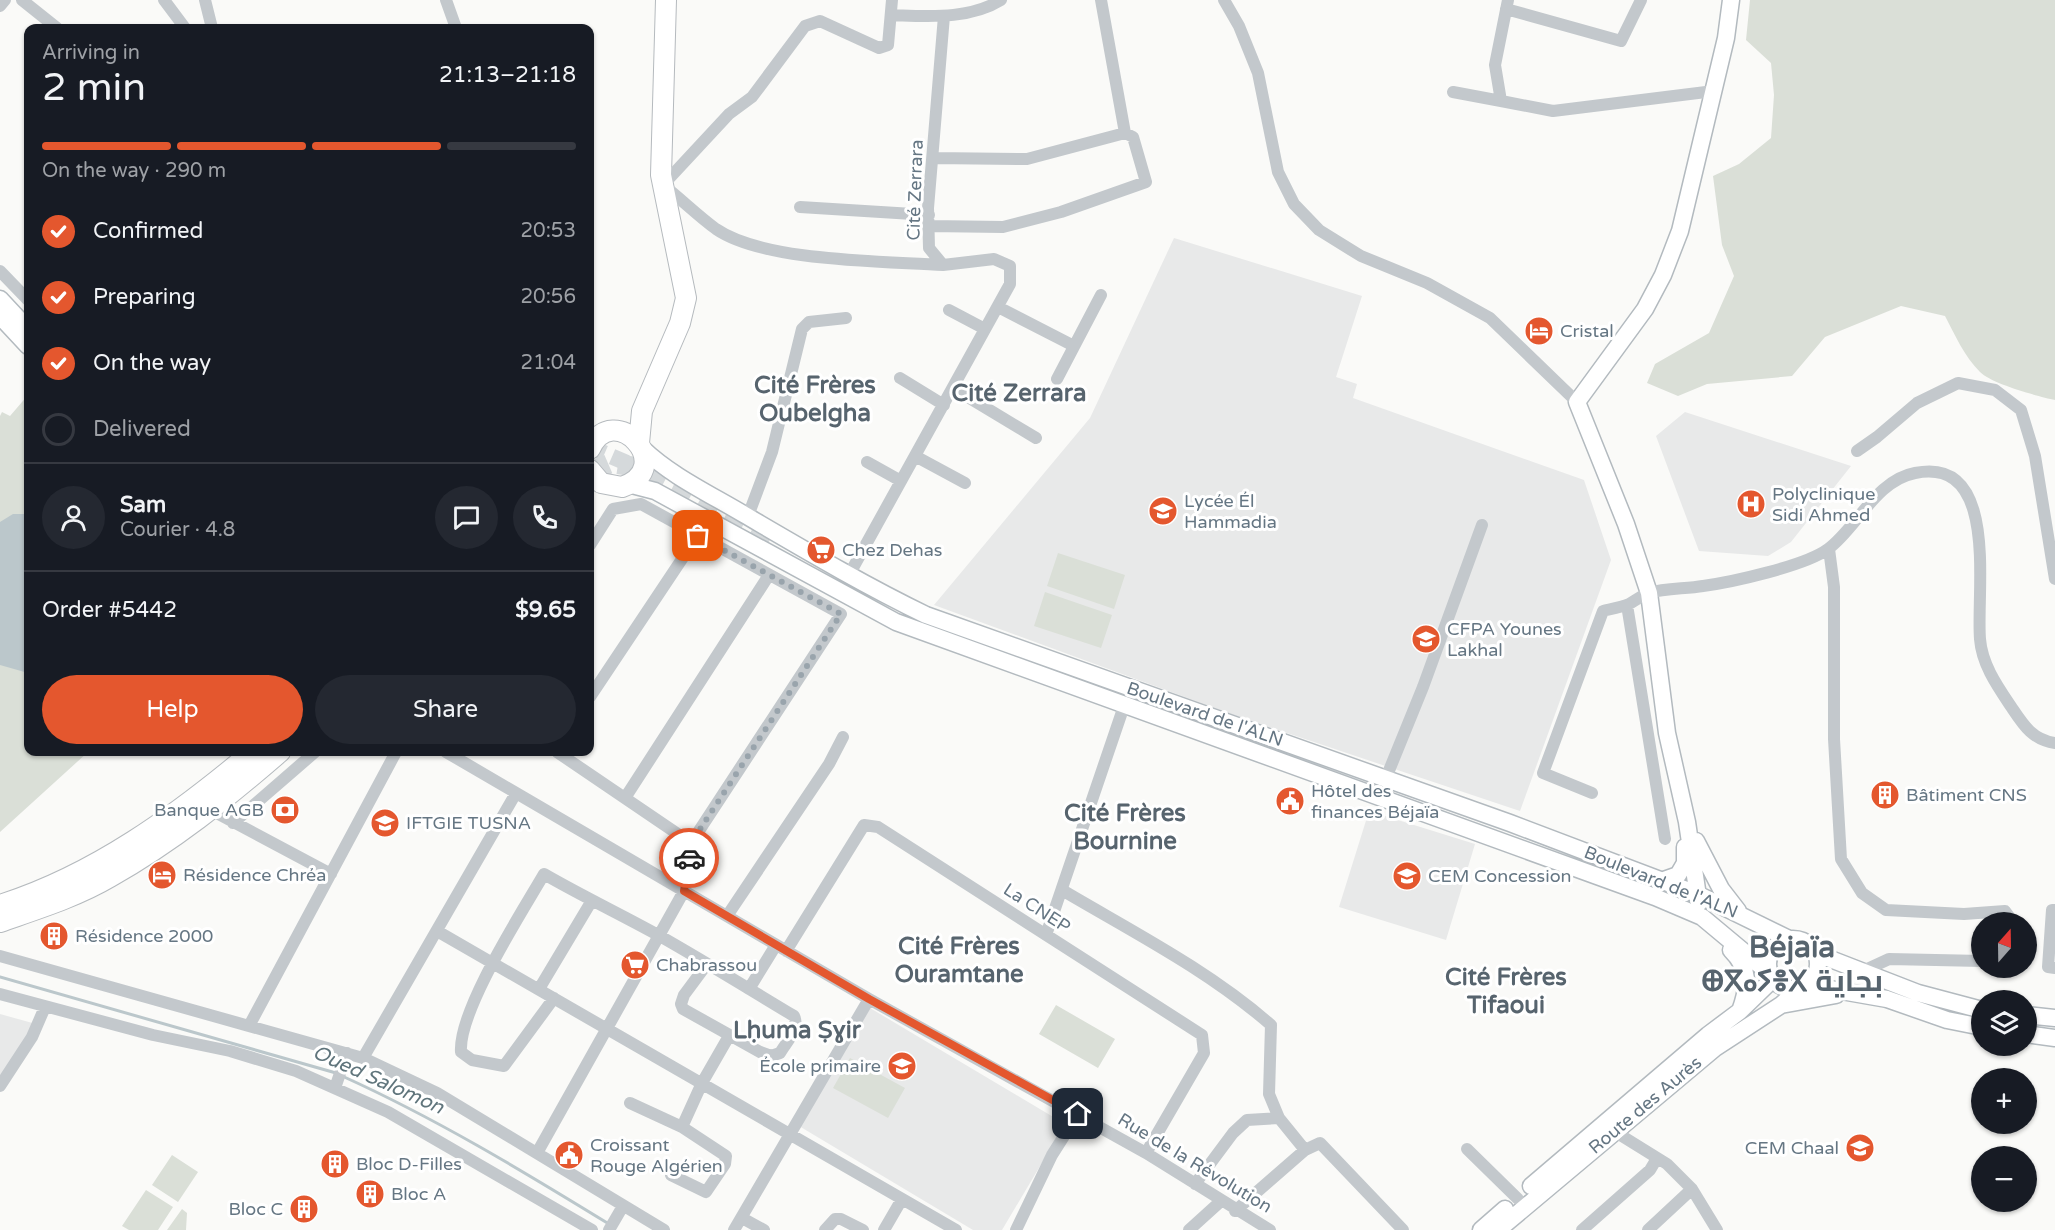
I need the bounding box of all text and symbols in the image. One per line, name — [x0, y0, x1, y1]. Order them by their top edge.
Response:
text: Arriving in — [42, 41, 140, 65]
text: 21:13–21:18 — [439, 62, 576, 88]
text: 2 min — [42, 64, 146, 111]
street label: Cité Zerrara — [902, 139, 928, 241]
text: On the way · 290 m — [42, 159, 226, 183]
icon: check — [42, 215, 75, 248]
text: Confirmed — [93, 218, 203, 244]
text: 20:53 — [521, 219, 576, 243]
icon: check — [42, 281, 75, 314]
text: Preparing — [93, 284, 196, 310]
text: 20:56 — [521, 285, 576, 309]
hotel icon: Cristal — [1523, 315, 1555, 347]
place label: Cristal — [1560, 320, 1614, 342]
icon: check — [42, 347, 75, 380]
text: On the way — [93, 350, 211, 376]
text: 21:04 — [521, 351, 576, 375]
district label: Cité Frères Oubelgha — [754, 371, 876, 428]
district label: Cité Zerrara — [952, 379, 1086, 408]
text: Delivered — [93, 416, 191, 442]
place label: Polyclinique Sidi Ahmed — [1772, 483, 1875, 526]
button: person — [42, 486, 105, 549]
button: chat — [435, 486, 498, 549]
button: phone — [513, 486, 576, 549]
hospital icon: Polyclinique Sidi Ahmed — [1735, 488, 1767, 520]
place label: Lycée Él Hammadia — [1184, 490, 1277, 533]
text: Sam — [120, 492, 166, 518]
school or university icon: Lycée Él Hammadia — [1147, 495, 1179, 527]
pin — [672, 510, 723, 561]
text: Courier · 4.8 — [120, 518, 235, 542]
icon: bag — [681, 519, 714, 552]
supermarket icon: Chez Dehas — [805, 534, 837, 566]
place label: Chez Dehas — [842, 539, 942, 561]
text: Order #5442 — [42, 597, 177, 623]
text: $9.65 — [515, 597, 576, 623]
place label: CFPA Younes Lakhal — [1447, 618, 1562, 661]
school or university icon: CFPA Younes Lakhal — [1410, 623, 1442, 655]
button: Help — [42, 675, 303, 744]
button: Share — [315, 675, 576, 744]
street label: Boulevard de l'ALN — [1124, 677, 1286, 751]
building icon: Bâtiment CNS — [1869, 779, 1901, 811]
place label: Hôtel des finances Béjaïa — [1311, 780, 1439, 823]
place label: Bâtiment CNS — [1906, 784, 2027, 806]
public building icon: Hôtel des finances Béjaïa — [1274, 785, 1306, 817]
bank icon: Banque AGB — [269, 794, 301, 826]
place label: Banque AGB — [154, 799, 264, 821]
district label: Cité Frères Bournine — [1064, 799, 1186, 856]
school or university icon: IFTGIE TUSNA — [369, 807, 401, 839]
place label: IFTGIE TUSNA — [406, 812, 531, 834]
courier — [659, 828, 719, 888]
street label: Boulevard de l'ALN — [1581, 841, 1741, 923]
icon: car — [673, 842, 706, 875]
hotel icon: Résidence Chréa — [146, 859, 178, 891]
school or university icon: CEM Concession — [1391, 860, 1423, 892]
place label: Résidence Chréa — [183, 864, 326, 886]
place label: CEM Concession — [1428, 865, 1572, 887]
street label: La CNEP — [999, 878, 1075, 938]
north arrow — [1971, 912, 2037, 978]
map controls — [1971, 912, 2037, 1212]
building icon: Résidence 2000 — [38, 920, 70, 952]
place label: Résidence 2000 — [75, 925, 213, 947]
district label: Béjaïa ⴲⴳⴰⵢⴻⵝ بجاية — [1701, 929, 1883, 1000]
district label: Cité Frères Ouramtane — [894, 932, 1024, 989]
supermarket icon: Chabrassou — [619, 949, 651, 981]
place label: Chabrassou — [656, 954, 757, 976]
district label: Cité Frères Tifaoui — [1445, 963, 1567, 1020]
button: layers — [1971, 990, 2037, 1056]
district label: Lḥuma Ṣɣir — [733, 1016, 862, 1045]
water label: Oued Salomon — [309, 1040, 448, 1120]
school or university icon: École primaire — [886, 1050, 918, 1082]
street label: Route des Aurès — [1584, 1051, 1706, 1159]
place label: École primaire — [759, 1055, 881, 1077]
button: + — [1971, 1068, 2037, 1134]
pin — [1052, 1088, 1103, 1139]
icon: home — [1061, 1097, 1094, 1130]
street label: Rue de la Révolution — [1114, 1108, 1276, 1218]
school or university icon: CEM Chaal — [1844, 1132, 1876, 1164]
place label: Croissant Rouge Algérien — [590, 1134, 723, 1177]
place label: CEM Chaal — [1745, 1137, 1839, 1159]
public building icon: Croissant Rouge Algérien — [553, 1139, 585, 1171]
button: − — [1971, 1146, 2037, 1212]
building icon: Bloc D-Filles — [319, 1148, 351, 1180]
place label: Bloc D-Filles — [356, 1153, 462, 1175]
building icon: Bloc A — [354, 1178, 386, 1210]
place label: Bloc A — [391, 1183, 446, 1205]
building icon: Bloc C — [288, 1193, 320, 1225]
place label: Bloc C — [228, 1198, 283, 1220]

